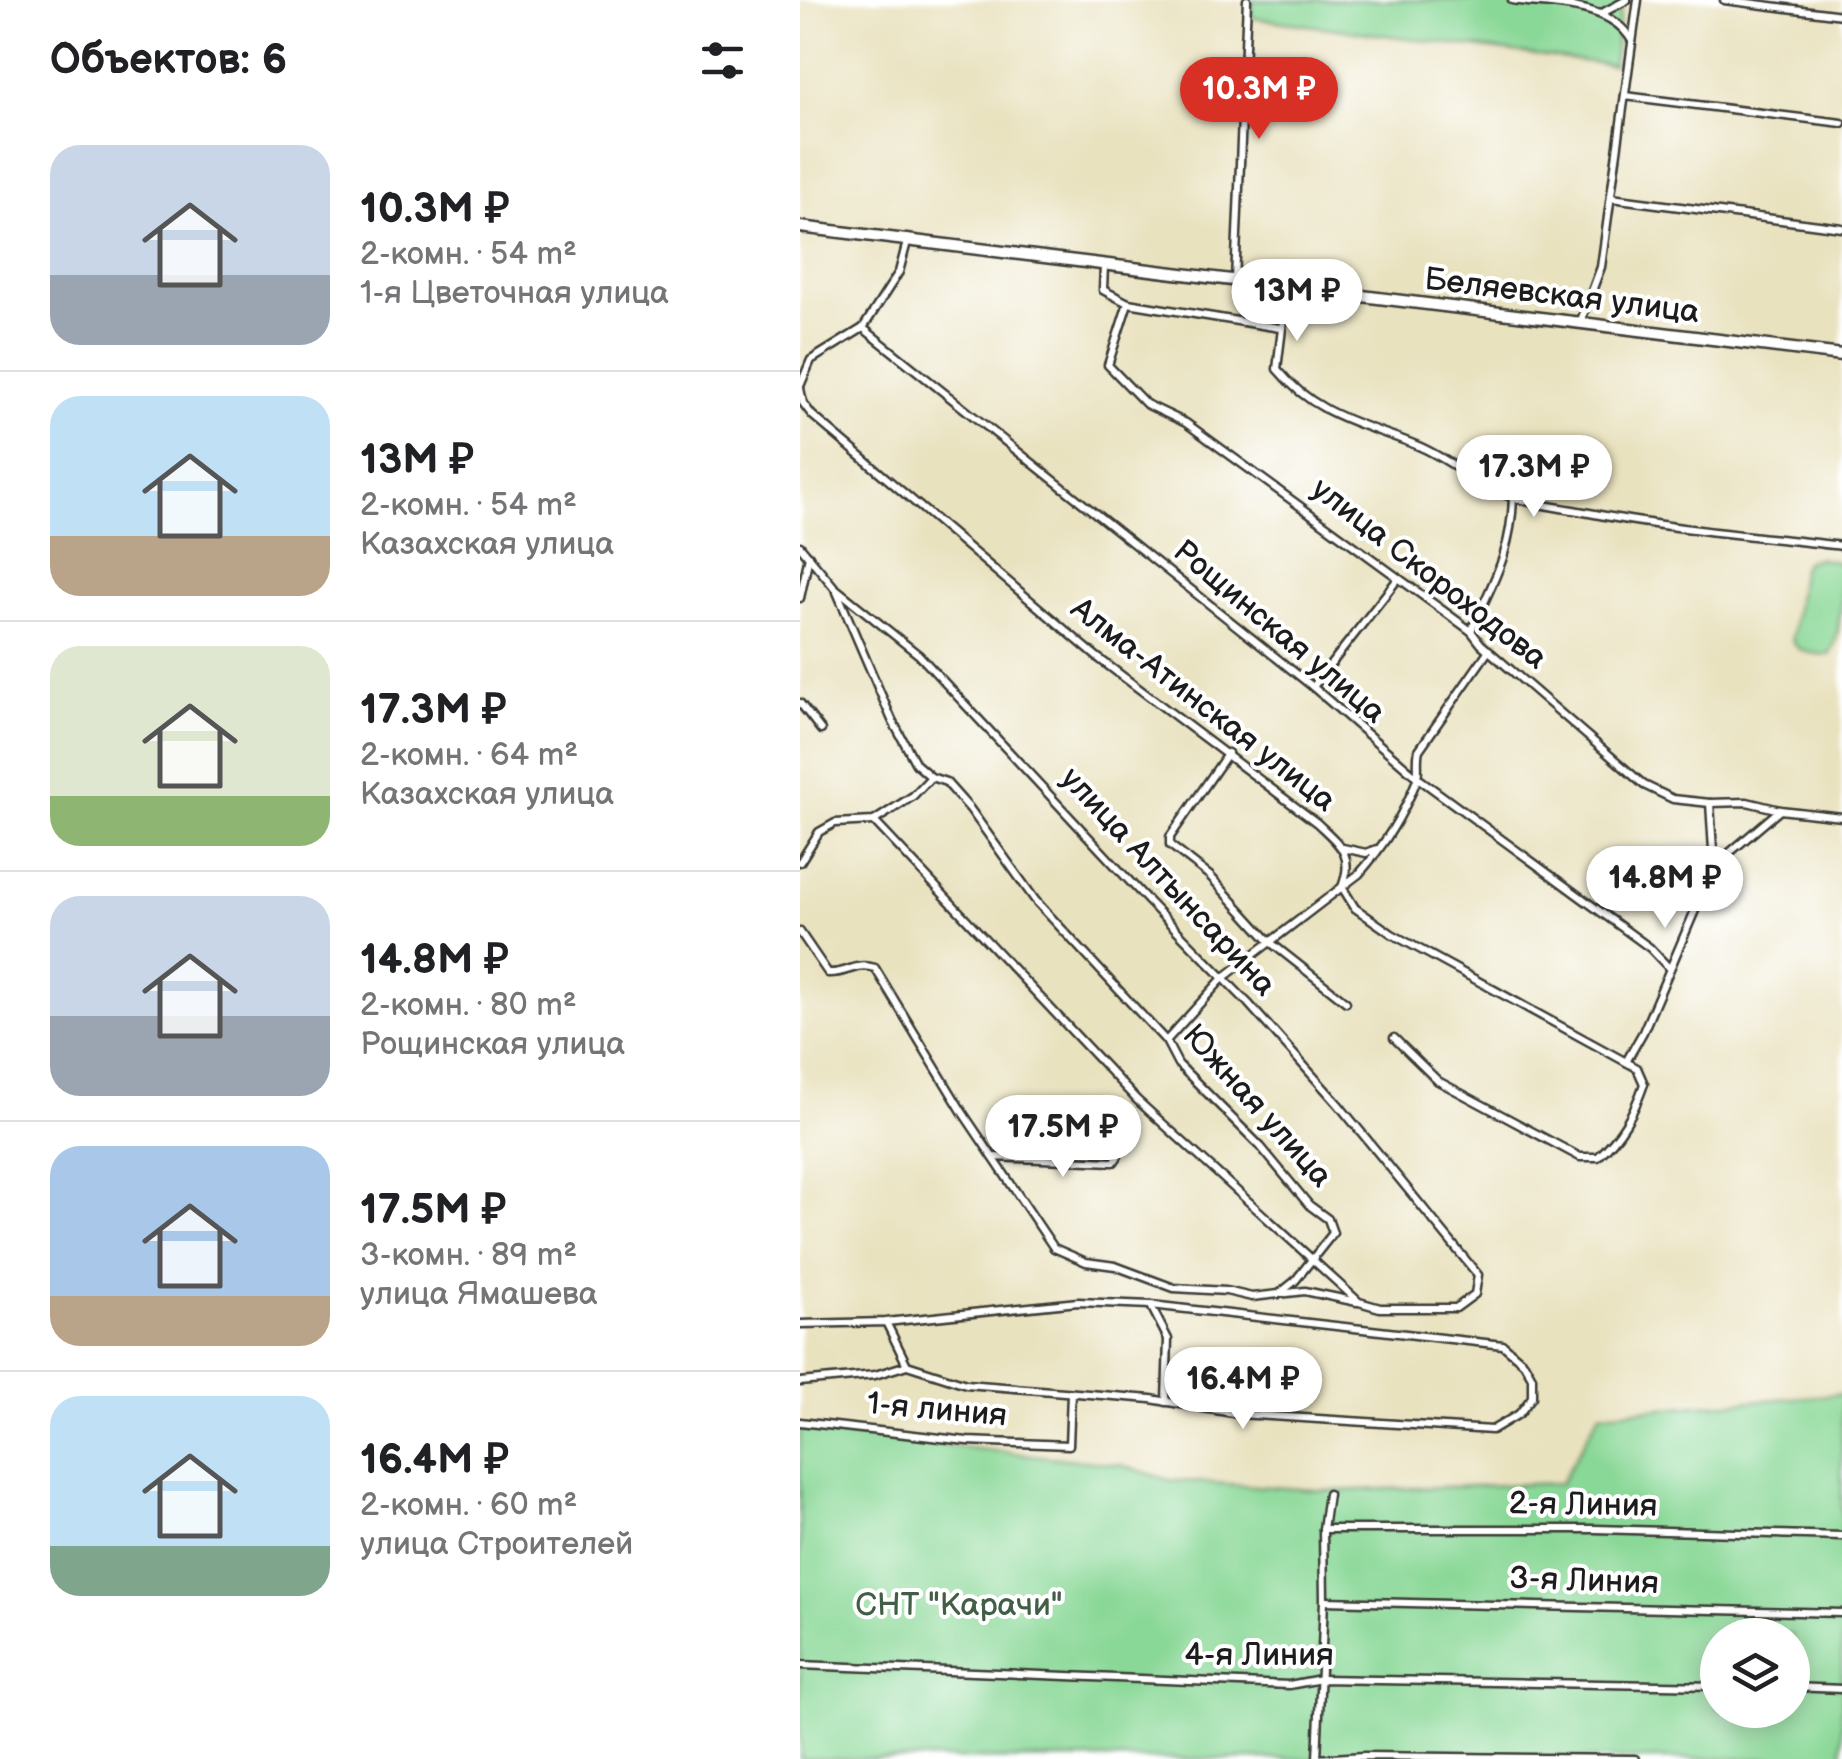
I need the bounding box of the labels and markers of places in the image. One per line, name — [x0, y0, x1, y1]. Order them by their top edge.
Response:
pin: 10.3M ₽ — [1167, 57, 1351, 142]
pin: 13M ₽ — [1227, 259, 1367, 344]
pin: 17.3M ₽ — [1442, 435, 1626, 520]
pin: 14.8M ₽ — [1573, 846, 1757, 931]
pin: 17.5M ₽ — [971, 1095, 1155, 1180]
pin: 16.4M ₽ — [1151, 1347, 1335, 1432]

